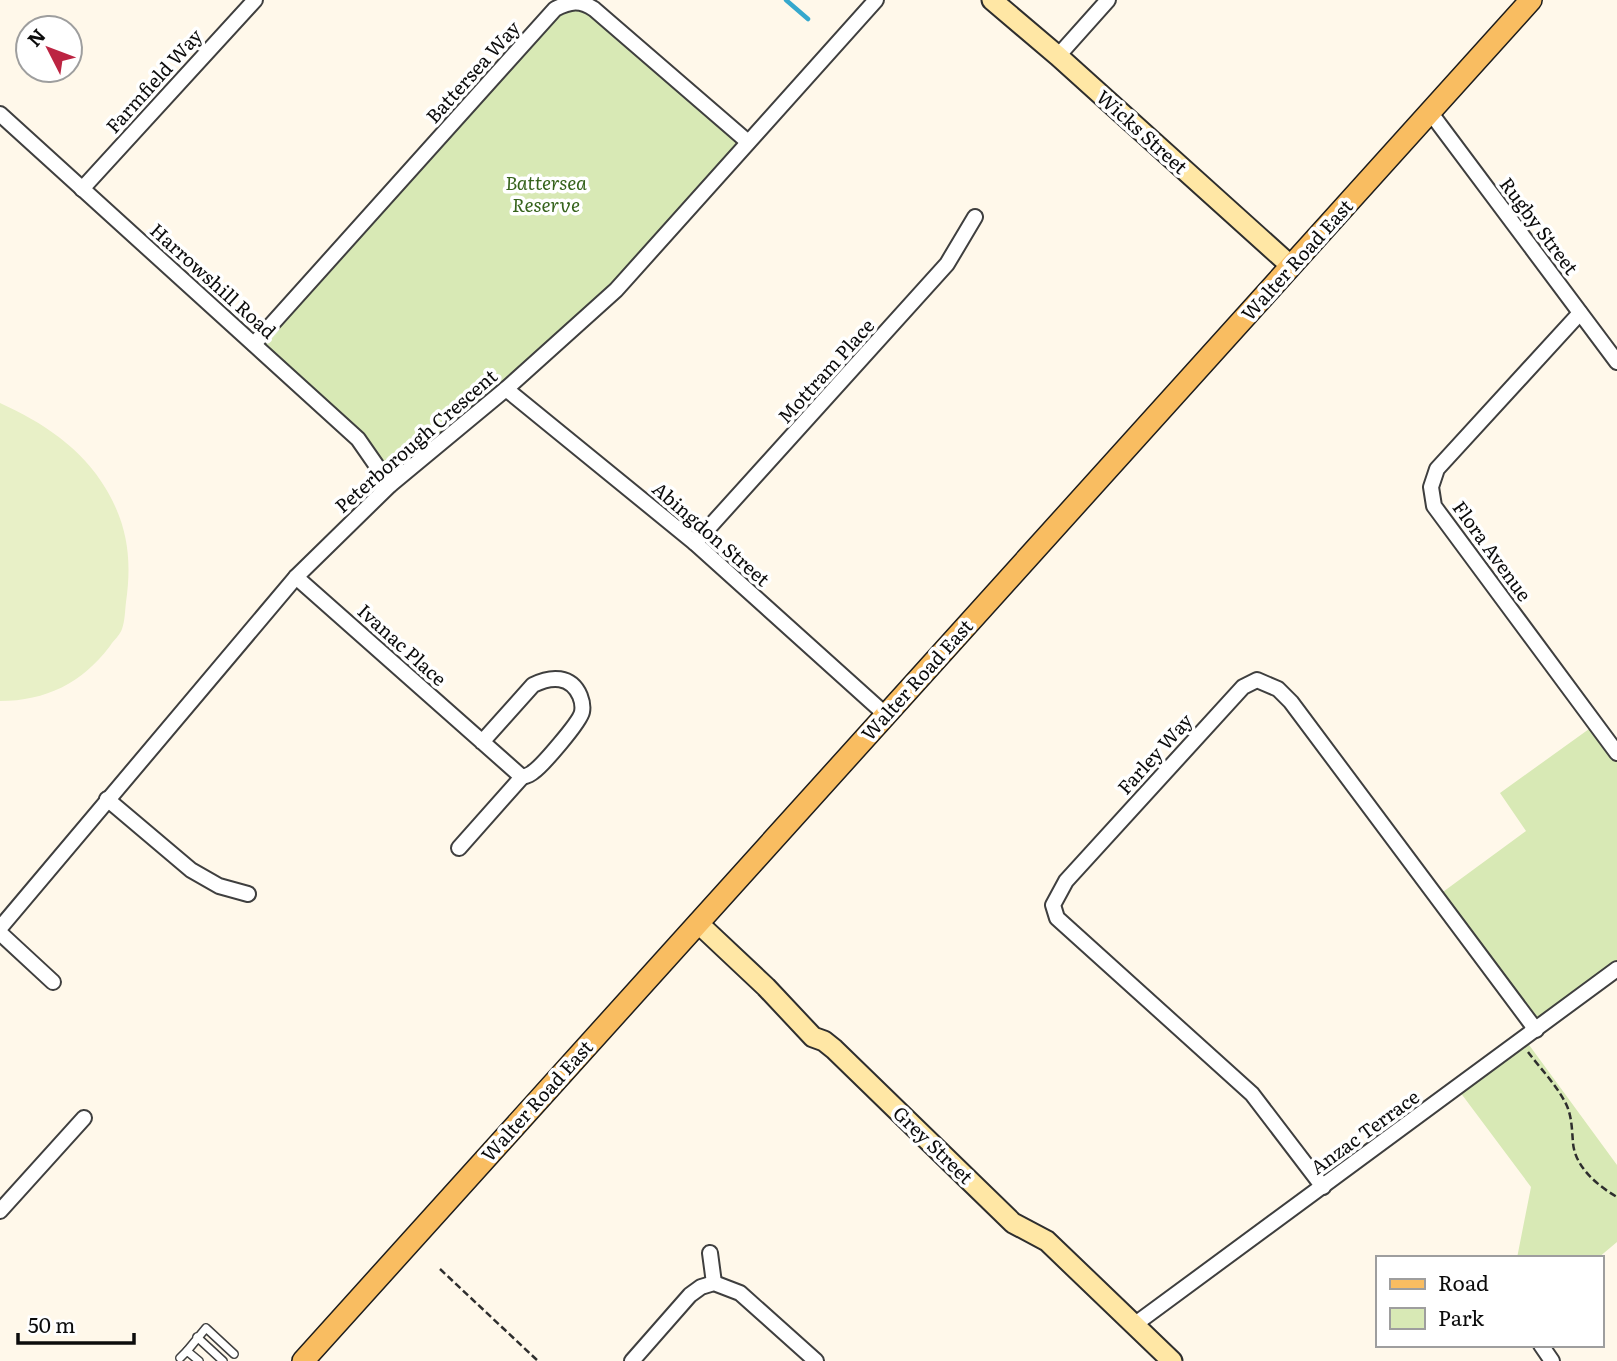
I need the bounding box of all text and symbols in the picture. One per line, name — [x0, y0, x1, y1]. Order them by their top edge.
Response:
north arrow — [14, 14, 84, 84]
street label: Battersea Way — [419, 14, 526, 129]
text: N — [20, 22, 51, 52]
street label: Farmfield Way — [99, 22, 208, 139]
street label: Wicks Street — [1091, 83, 1195, 180]
park label: Battersea Reserve — [505, 168, 587, 218]
street label: Rugby Street — [1494, 171, 1586, 280]
street label: Walter Road East — [1234, 192, 1359, 326]
street label: Harrowshill Road — [144, 216, 283, 345]
street label: Mottram Place — [770, 311, 880, 429]
street label: Peterborough Crescent — [328, 362, 503, 519]
street label: Abingdon Street — [647, 474, 777, 592]
street label: Flora Avenue — [1447, 494, 1539, 607]
street label: Ivanac Place — [352, 597, 453, 692]
street label: Walter Road East — [854, 612, 979, 746]
street label: Farley Way — [1110, 707, 1198, 800]
street label: Walter Road East — [474, 1033, 599, 1167]
street label: Anzac Terrace — [1304, 1082, 1425, 1180]
street label: Grey Street — [887, 1099, 980, 1190]
legend — [1376, 1256, 1603, 1347]
text: Road — [1438, 1266, 1489, 1297]
text: Park — [1438, 1301, 1484, 1332]
scale bar — [18, 1302, 133, 1346]
text: 50 m — [28, 1308, 75, 1339]

